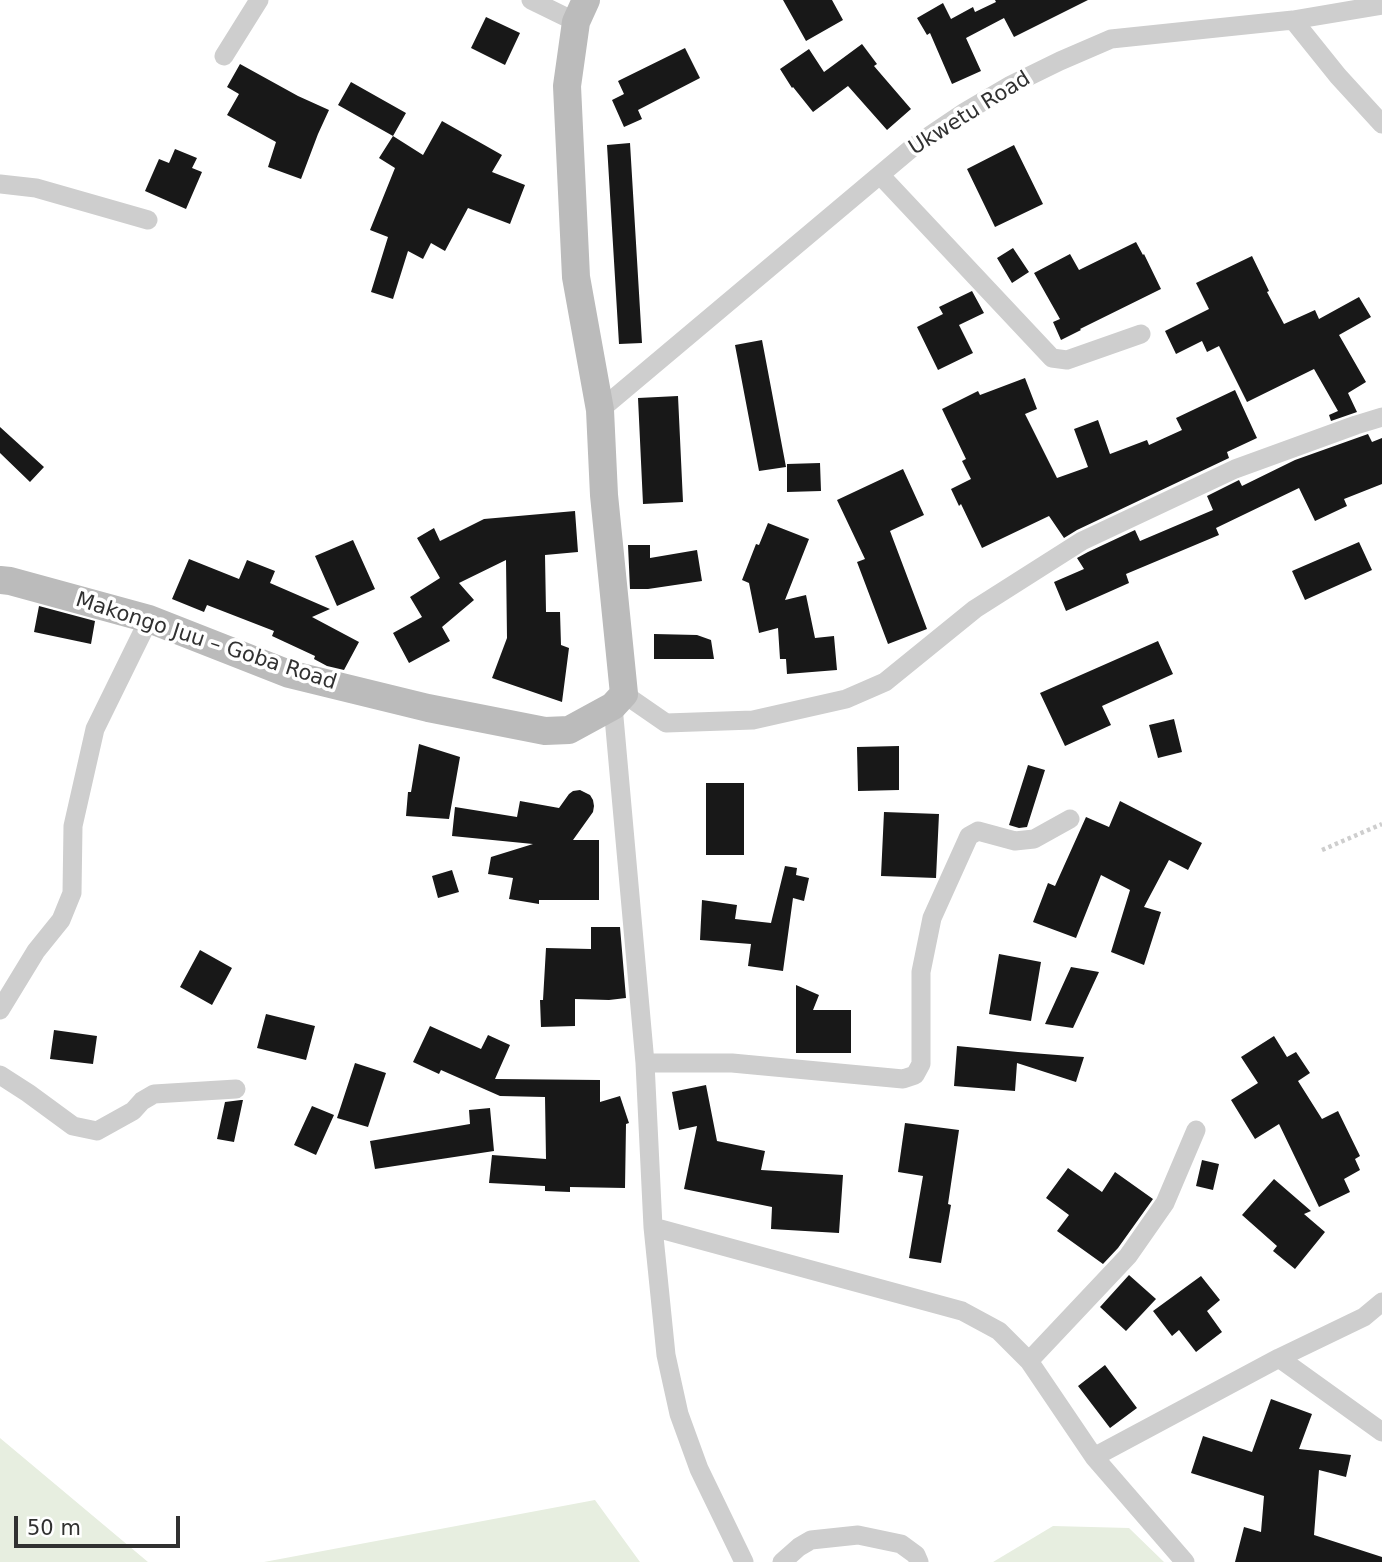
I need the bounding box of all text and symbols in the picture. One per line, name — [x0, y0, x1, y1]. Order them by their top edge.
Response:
street label: Ukwetu Road — [905, 67, 1035, 161]
street label: Makongo Juu – Goba Road — [72, 588, 340, 696]
scale bar — [18, 1502, 184, 1546]
text: 50 m — [27, 1516, 81, 1540]

